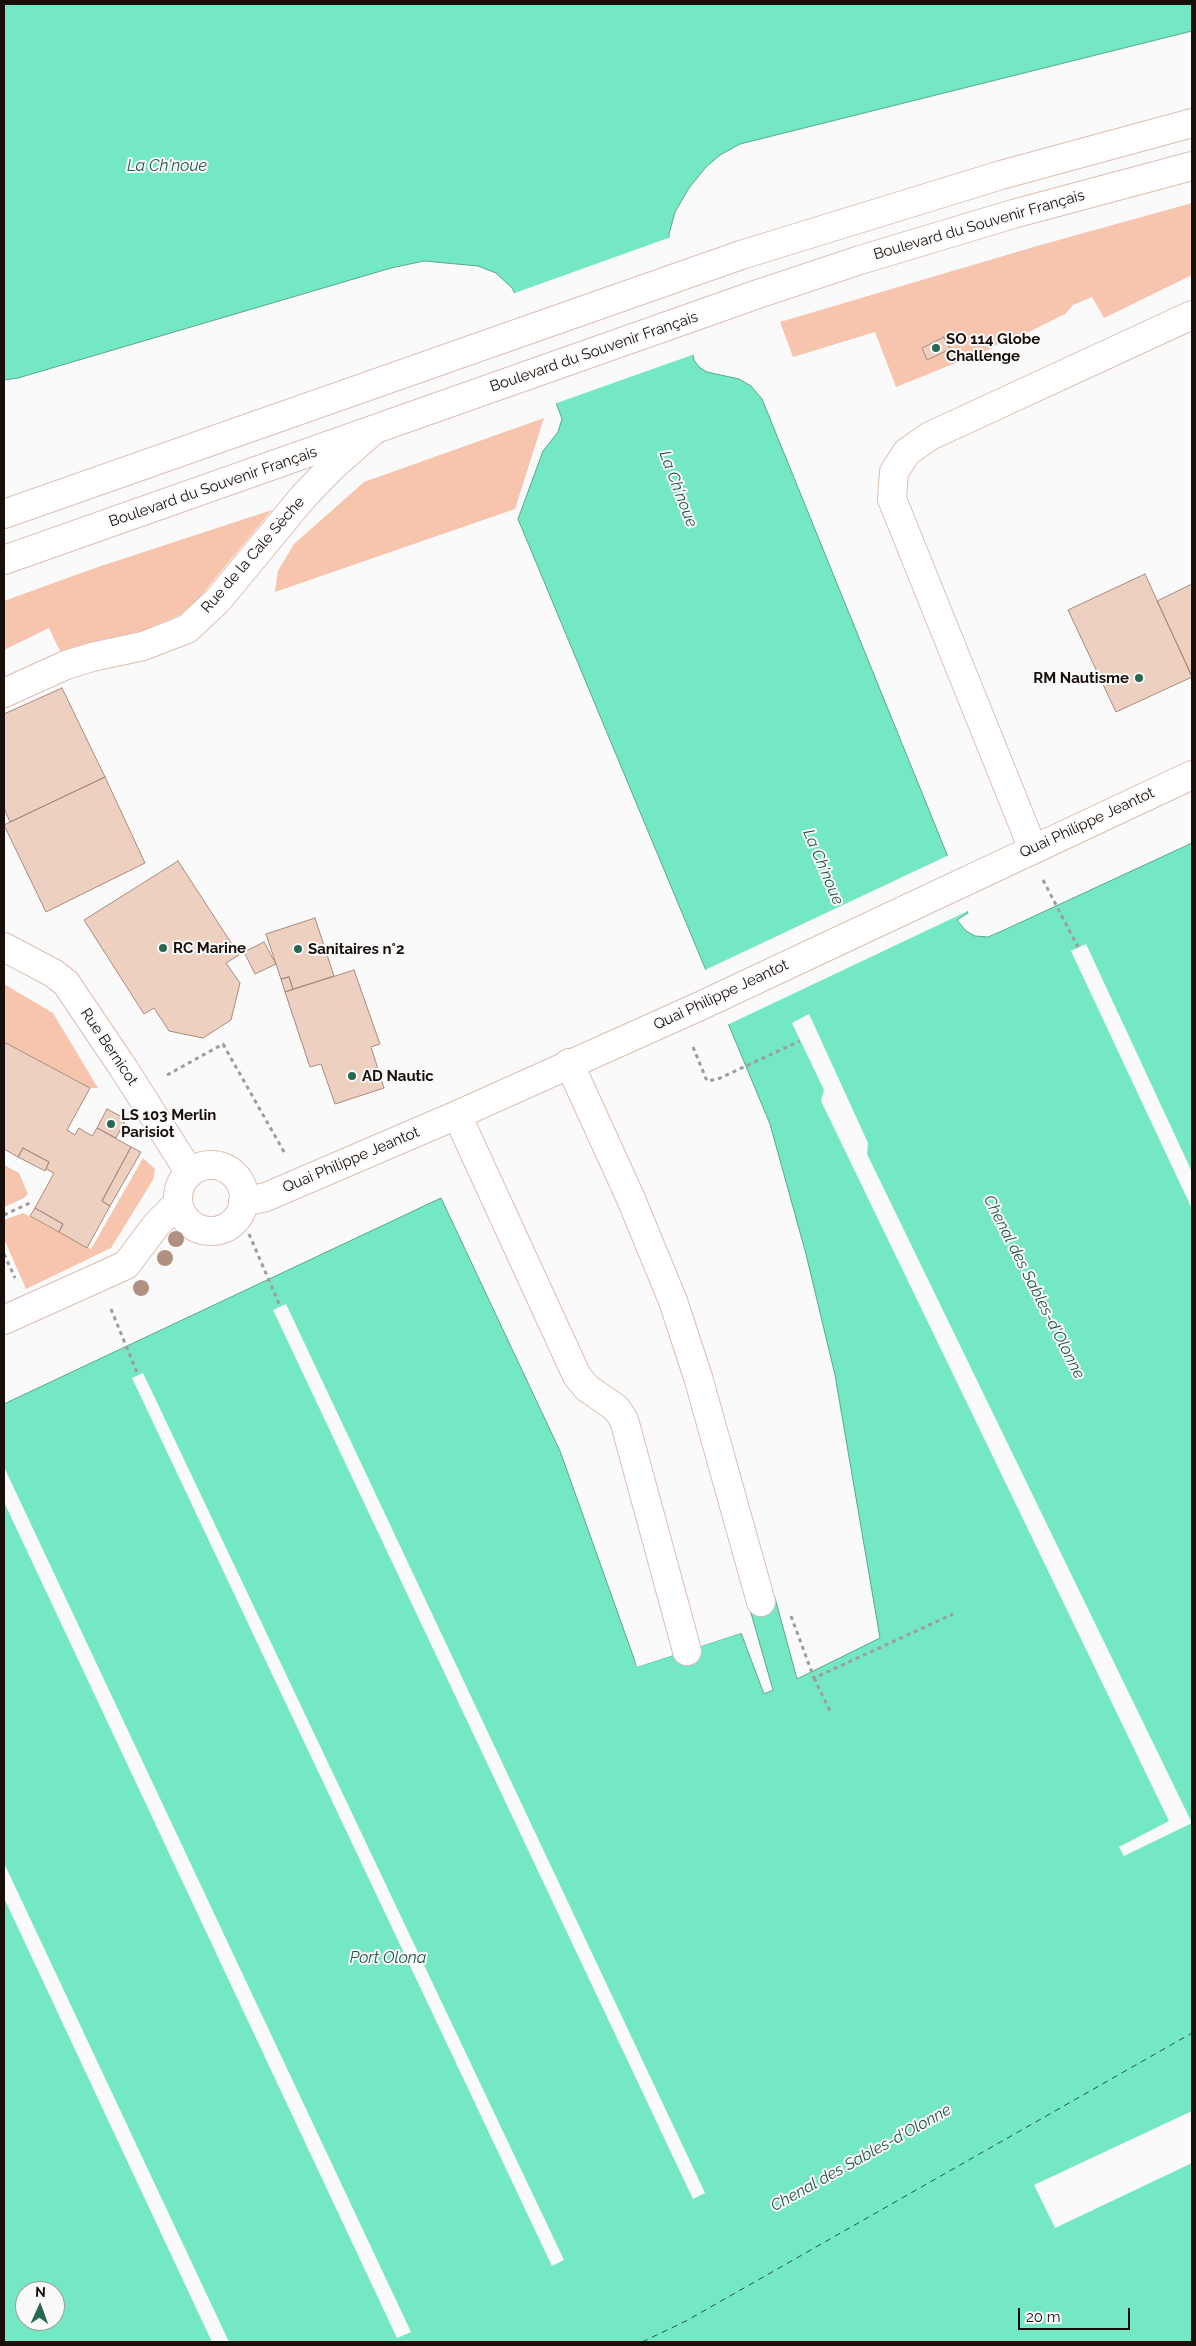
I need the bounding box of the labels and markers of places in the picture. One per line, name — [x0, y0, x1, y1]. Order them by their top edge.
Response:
place label: SO 114 Globe Challenge — [946, 330, 1040, 365]
marker: SO 114 Globe Challenge — [930, 342, 942, 354]
place label: RM Nautisme — [1033, 669, 1129, 687]
marker: RM Nautisme — [1133, 672, 1145, 684]
place label: RC Marine — [173, 939, 246, 957]
place label: Sanitaires n°2 — [308, 940, 404, 958]
marker: RC Marine — [157, 942, 169, 954]
marker: Sanitaires n°2 — [292, 943, 304, 955]
place label: AD Nautic — [362, 1067, 434, 1085]
marker: AD Nautic — [346, 1070, 358, 1082]
place label: LS 103 Merlin Parisiot — [121, 1106, 216, 1141]
marker: LS 103 Merlin Parisiot — [105, 1118, 117, 1130]

